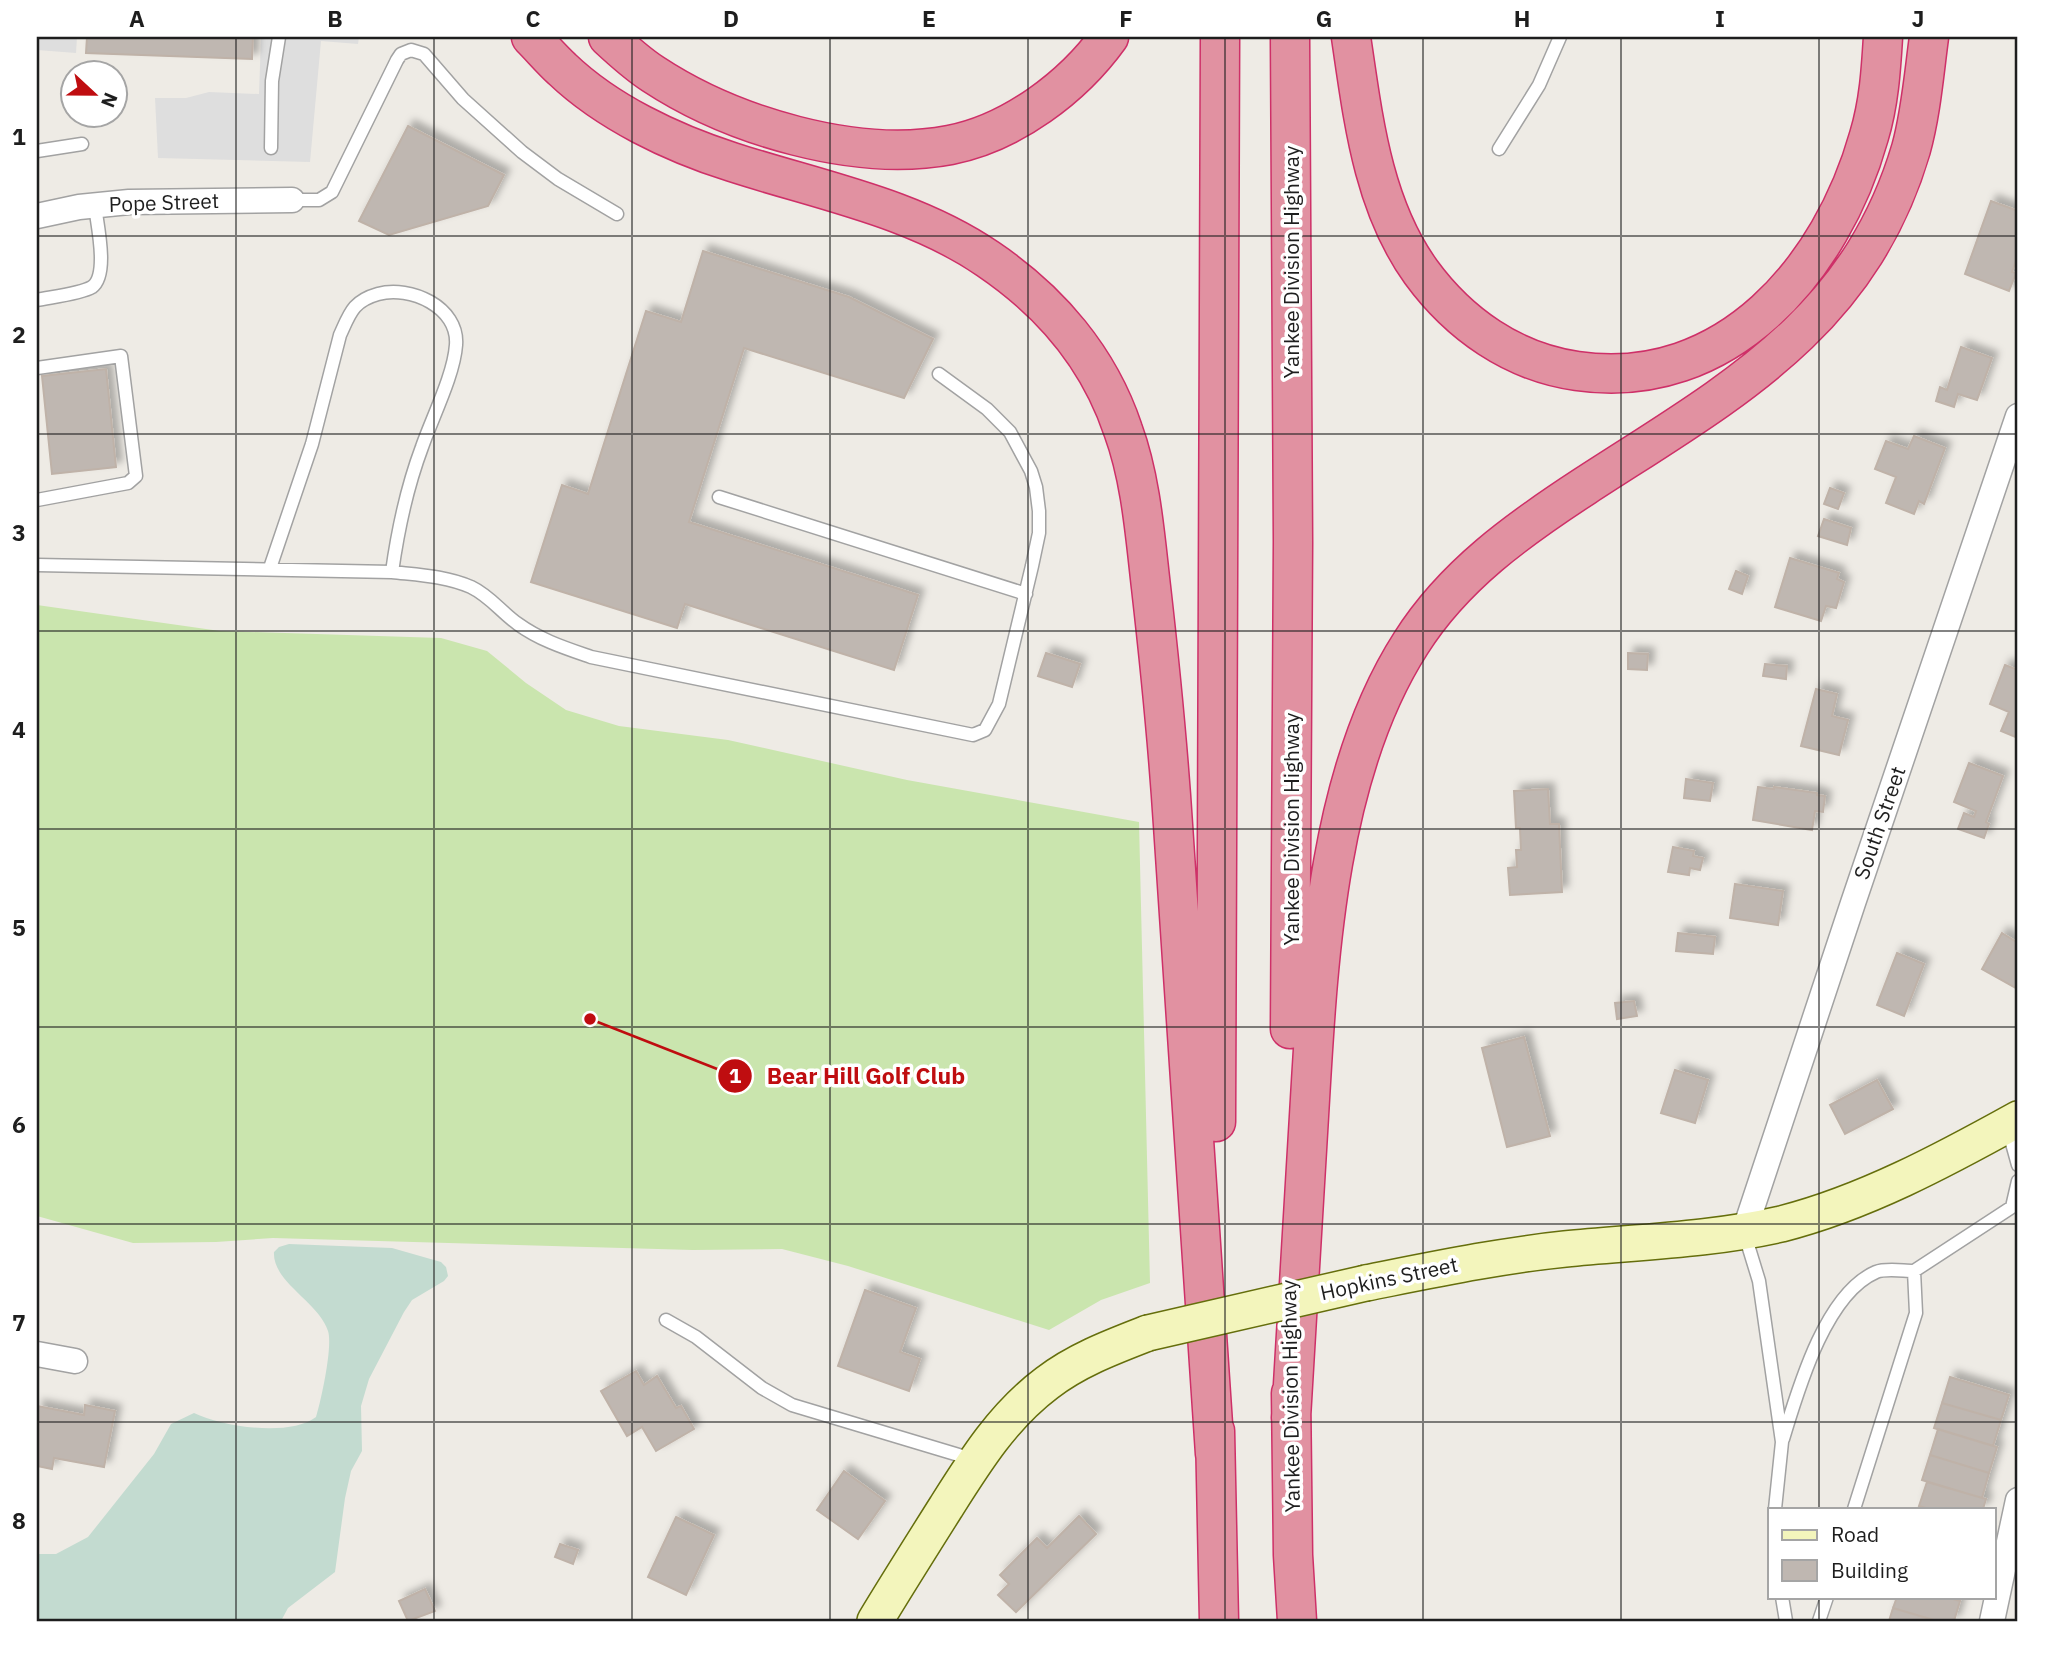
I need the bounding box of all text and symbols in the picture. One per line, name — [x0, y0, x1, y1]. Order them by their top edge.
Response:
text: A — [129, 3, 145, 33]
text: B — [327, 3, 343, 33]
text: C — [526, 3, 541, 33]
text: D — [723, 3, 739, 33]
text: E — [922, 3, 936, 33]
text: F — [1119, 3, 1133, 33]
text: G — [1316, 3, 1332, 33]
text: H — [1514, 3, 1530, 33]
text: I — [1715, 3, 1725, 33]
text: J — [1912, 3, 1924, 33]
north arrow — [60, 60, 130, 130]
text: N — [96, 89, 123, 111]
text: 1 — [12, 121, 26, 151]
street label: Yankee Division Highway — [1277, 145, 1305, 378]
street label: Pope Street — [108, 186, 220, 218]
text: 2 — [12, 319, 26, 349]
text: 3 — [12, 517, 26, 547]
street label: Yankee Division Highway — [1277, 712, 1305, 945]
text: 4 — [12, 714, 26, 744]
street label: South Street — [1847, 762, 1911, 883]
text: 5 — [12, 912, 26, 942]
callout: Bear Hill Golf Club — [718, 1054, 979, 1098]
text: Bear Hill Golf Club — [767, 1060, 965, 1090]
text: 1 — [729, 1061, 742, 1089]
text: 6 — [12, 1109, 26, 1139]
street label: Hopkins Street — [1317, 1250, 1460, 1306]
street label: Yankee Division Highway — [1274, 1279, 1306, 1513]
text: 7 — [12, 1307, 26, 1337]
text: 8 — [12, 1505, 26, 1535]
legend — [1768, 1508, 1996, 1598]
text: Road — [1831, 1520, 1879, 1548]
text: Building — [1831, 1556, 1908, 1584]

